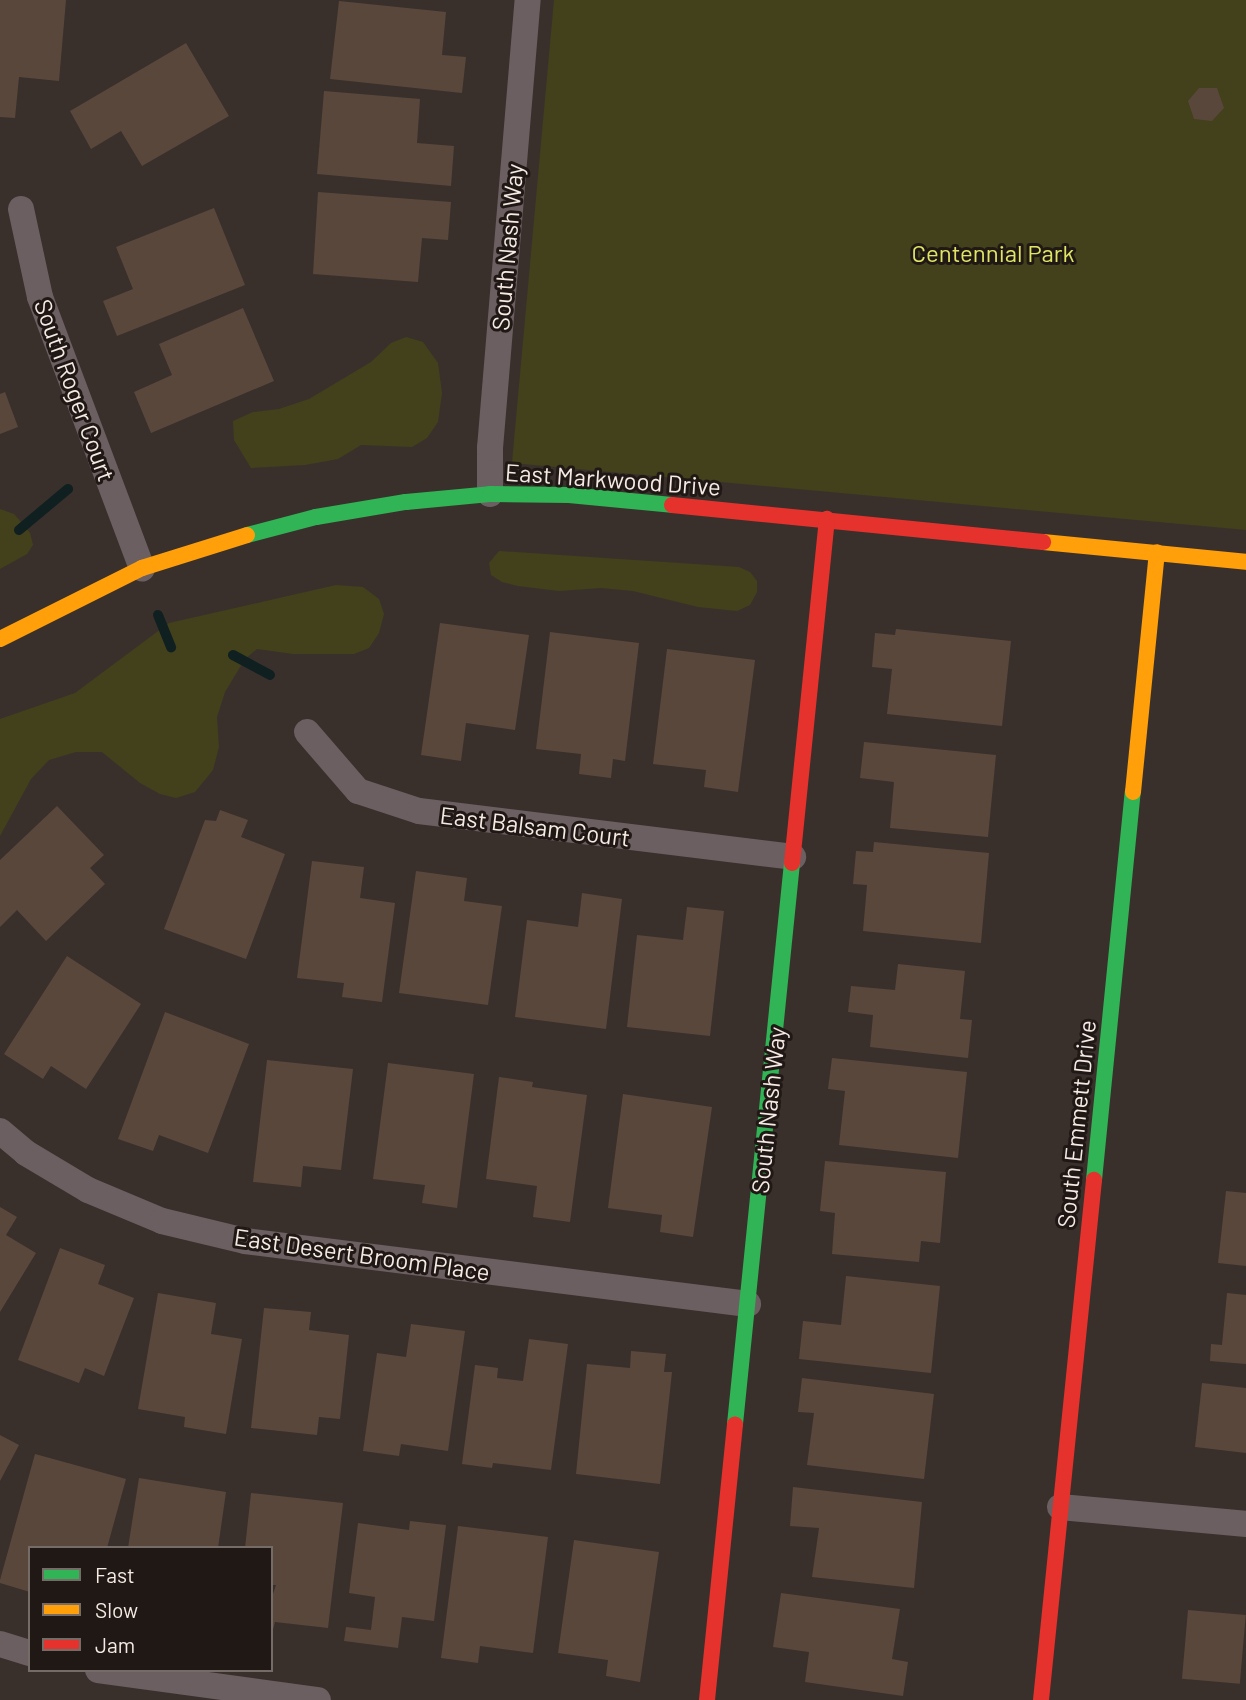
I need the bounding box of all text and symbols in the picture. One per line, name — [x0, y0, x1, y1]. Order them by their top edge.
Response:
street label: South Nash Way — [485, 162, 529, 332]
park label: Centennial Park — [911, 239, 1075, 267]
street label: South Roger Court — [29, 295, 121, 485]
street label: East Markwood Drive — [504, 457, 722, 501]
street label: East Balsam Court — [438, 800, 632, 852]
street label: South Emmett Drive — [1051, 1019, 1101, 1229]
street label: South Nash Way — [745, 1025, 791, 1195]
street label: East Desert Broom Place — [232, 1222, 492, 1286]
legend — [28, 1546, 273, 1672]
text: Fast — [95, 1562, 135, 1587]
text: Slow — [95, 1597, 138, 1622]
text: Jam — [95, 1632, 135, 1657]

